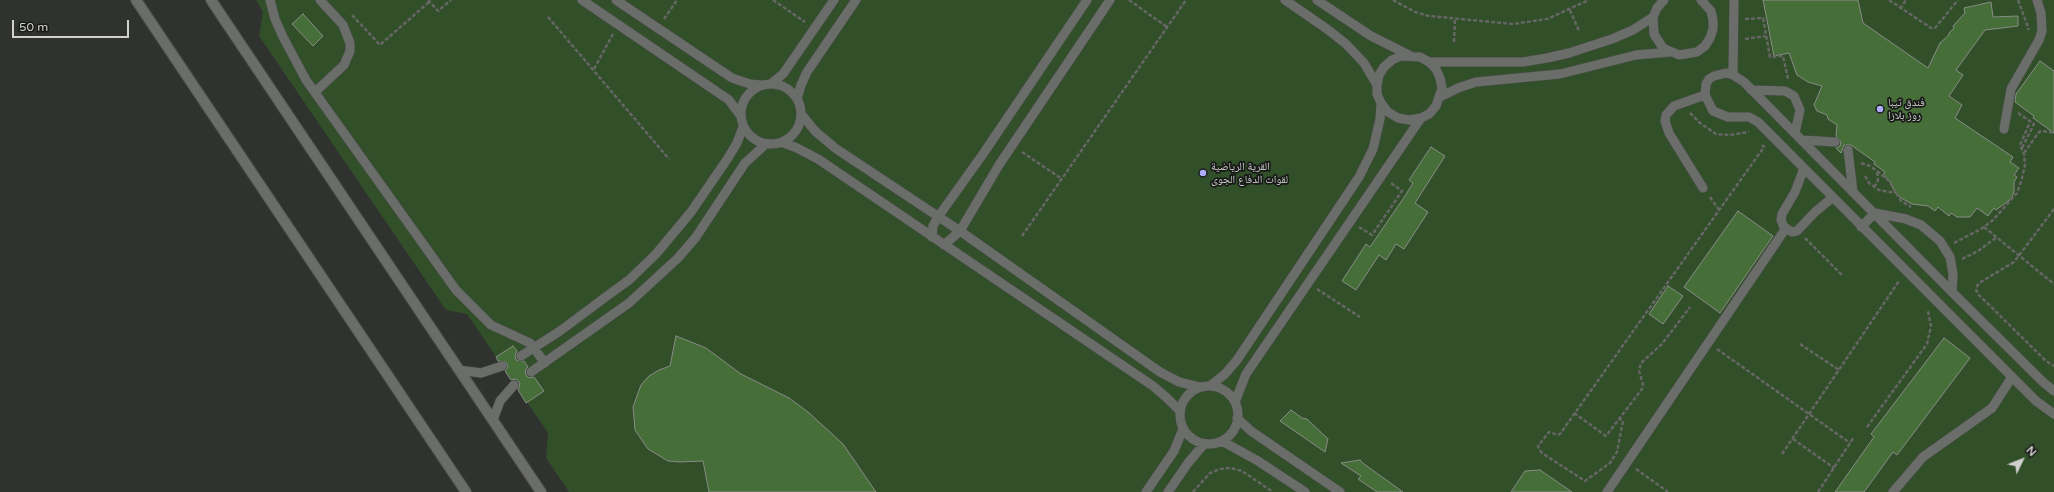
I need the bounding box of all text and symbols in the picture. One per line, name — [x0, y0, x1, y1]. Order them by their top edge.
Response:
scale bar — [14, 12, 131, 38]
text: 50 m — [19, 20, 48, 34]
place label: فندق تيبا روز بلازا — [1888, 96, 1925, 122]
marker: فندق تيبا روز بلازا — [1875, 104, 1885, 114]
place label: القرية الرياضية لقوات الدفاع الجوى — [1211, 160, 1288, 186]
marker: القرية الرياضية لقوات الدفاع الجوى — [1198, 168, 1208, 178]
north arrow — [2002, 440, 2042, 480]
text: N — [2023, 444, 2039, 459]

